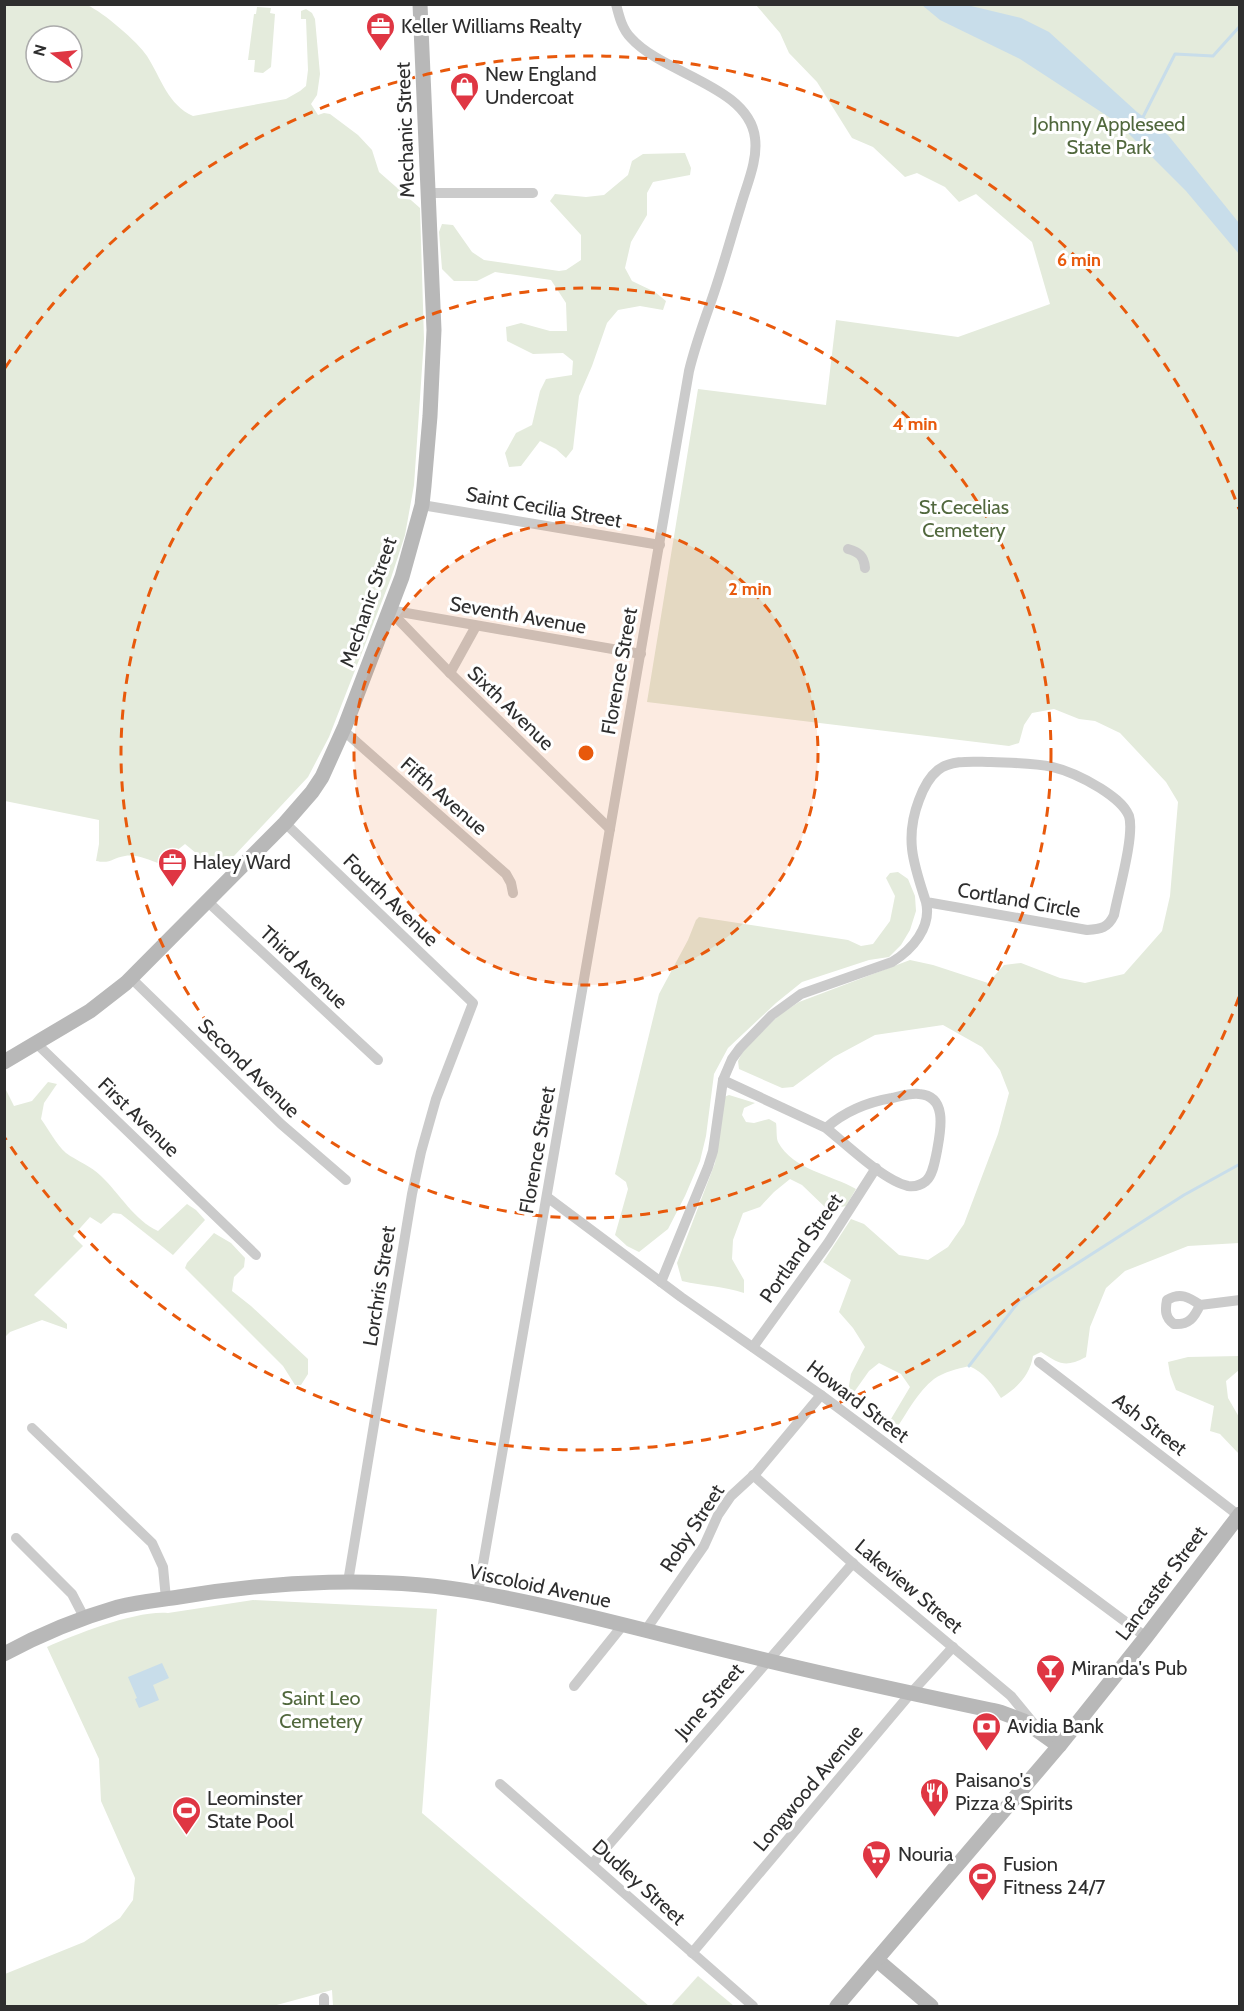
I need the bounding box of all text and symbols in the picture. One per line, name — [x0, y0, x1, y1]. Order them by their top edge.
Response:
office icon: Keller Williams Realty — [364, 10, 396, 52]
place label: Keller Williams Realty — [401, 14, 582, 38]
north arrow — [24, 24, 84, 84]
text: N — [29, 42, 51, 58]
street label: Mechanic Street — [391, 61, 419, 198]
place label: New England Undercoat — [485, 62, 597, 109]
shop icon: New England Undercoat — [448, 70, 480, 112]
park label: Johnny Appleseed State Park — [1032, 112, 1185, 159]
text: 6 min — [1057, 249, 1101, 271]
text: 4 min — [892, 413, 938, 435]
street label: Saint Cecilia Street — [464, 481, 624, 533]
park label: St.Cecelias Cemetery — [919, 495, 1009, 542]
street label: Mechanic Street — [334, 533, 402, 670]
text: 2 min — [728, 578, 772, 600]
street label: Seventh Avenue — [448, 591, 588, 639]
street label: Florence Street — [596, 605, 642, 736]
street label: Sixth Avenue — [463, 661, 559, 755]
centre of rings — [576, 743, 596, 763]
street label: Fifth Avenue — [396, 752, 492, 840]
office icon: Haley Ward — [156, 846, 188, 888]
street label: Fourth Avenue — [338, 849, 444, 951]
place label: Haley Ward — [193, 850, 291, 874]
street label: Cortland Circle — [956, 877, 1082, 923]
street label: Third Avenue — [255, 920, 353, 1014]
street label: Second Avenue — [193, 1013, 305, 1123]
street label: First Avenue — [93, 1072, 185, 1162]
street label: Florence Street — [514, 1084, 560, 1215]
street label: Portland Street — [755, 1189, 848, 1307]
street label: Lorchris Street — [358, 1224, 400, 1348]
street label: Howard Street — [802, 1355, 914, 1447]
street label: Ash Street — [1108, 1388, 1192, 1461]
street label: Roby Street — [655, 1479, 729, 1576]
street label: Lancaster Street — [1110, 1521, 1212, 1645]
street label: Lakeview Street — [850, 1534, 968, 1638]
street label: Viscoloid Avenue — [467, 1559, 613, 1613]
bar icon: Miranda's Pub — [1034, 1652, 1066, 1694]
place label: Miranda's Pub — [1071, 1656, 1187, 1680]
street label: June Street — [669, 1658, 749, 1745]
park label: Saint Leo Cemetery — [279, 1686, 363, 1733]
bank icon: Avidia Bank — [970, 1710, 1002, 1752]
place label: Avidia Bank — [1007, 1714, 1104, 1738]
street label: Longwood Avenue — [748, 1720, 868, 1856]
place label: Paisano's Pizza & Spirits — [955, 1768, 1073, 1815]
restaurant icon: Paisano's Pizza & Spirits — [918, 1776, 950, 1818]
place label: Leominster State Pool — [207, 1786, 303, 1833]
sports icon: Leominster State Pool — [170, 1794, 202, 1836]
street label: Dudley Street — [588, 1834, 691, 1930]
supermarket icon: Nouria — [861, 1838, 893, 1880]
place label: Nouria — [898, 1842, 954, 1866]
place label: Fusion Fitness 24/7 — [1003, 1852, 1105, 1899]
sports icon: Fusion Fitness 24/7 — [966, 1860, 998, 1902]

